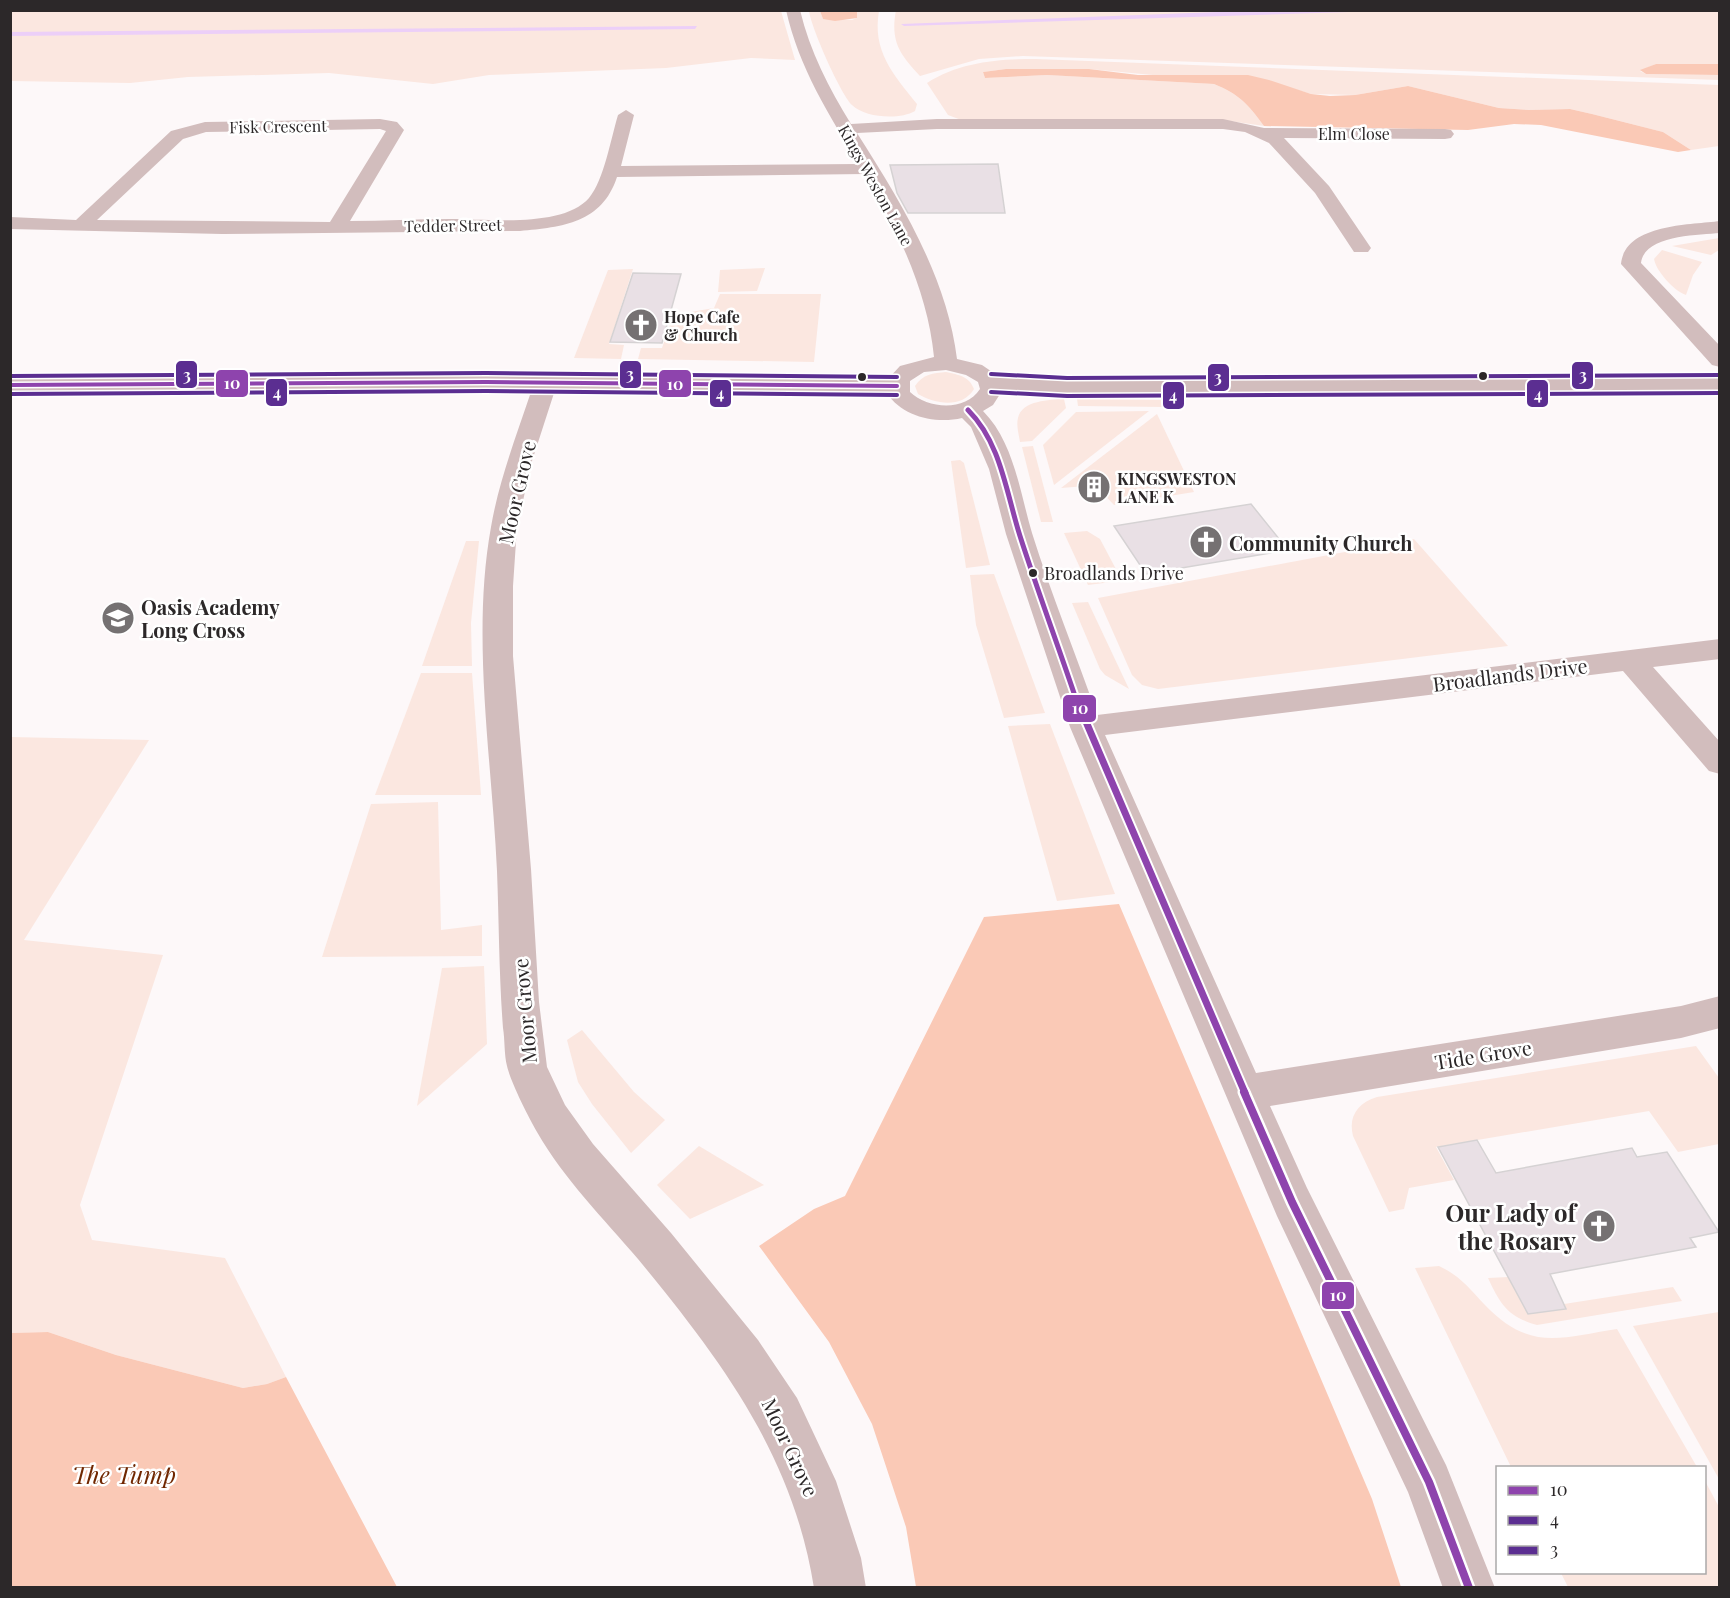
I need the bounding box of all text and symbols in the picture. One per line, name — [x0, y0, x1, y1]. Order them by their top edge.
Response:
street label: Fisk Crescent — [229, 115, 327, 137]
street label: Kings Weston Lane — [834, 121, 918, 249]
street label: Elm Close — [1318, 123, 1390, 144]
street label: Tedder Street — [404, 214, 502, 236]
place label: Hope Cafe & Church — [664, 306, 740, 345]
church icon: Hope Cafe & Church — [623, 307, 659, 343]
line badge: 3 — [175, 360, 198, 389]
line badge: 3 — [619, 360, 642, 389]
line badge: 3 — [1571, 361, 1594, 390]
text: 3 — [626, 363, 634, 384]
line badge: 3 — [1207, 363, 1230, 392]
text: 3 — [183, 364, 191, 385]
text: 3 — [1579, 364, 1587, 385]
text: 3 — [1214, 366, 1222, 387]
line badge: 10 — [215, 369, 249, 398]
line badge: 10 — [658, 369, 692, 398]
unlabelled marker — [1477, 370, 1489, 382]
unlabelled marker — [856, 371, 868, 383]
text: 10 — [224, 372, 240, 393]
text: 10 — [667, 373, 683, 394]
line badge: 4 — [265, 378, 288, 407]
line badge: 4 — [709, 379, 732, 408]
line badge: 4 — [1526, 379, 1549, 408]
text: 4 — [273, 381, 281, 402]
line badge: 4 — [1162, 381, 1185, 410]
text: 4 — [716, 382, 724, 403]
text: 4 — [1534, 383, 1542, 404]
text: 4 — [1169, 384, 1177, 405]
street label: Moor Grove — [491, 438, 541, 546]
place label: KINGSWESTON LANE K — [1117, 468, 1237, 507]
building icon: KINGSWESTON LANE K — [1076, 469, 1112, 505]
church icon: Community Church — [1188, 524, 1224, 560]
place label: Community Church — [1229, 529, 1412, 556]
place label: Broadlands Drive — [1044, 561, 1184, 585]
marker: Broadlands Drive — [1027, 567, 1039, 579]
place label: Oasis Academy Long Cross — [141, 593, 280, 643]
school or university icon: Oasis Academy Long Cross — [100, 600, 136, 636]
street label: Broadlands Drive — [1431, 651, 1589, 697]
line badge: 10 — [1062, 694, 1097, 723]
text: 10 — [1072, 697, 1088, 718]
street label: Moor Grove — [506, 957, 542, 1065]
street label: Tide Grove — [1432, 1033, 1534, 1075]
place label: Our Lady of the Rosary — [1445, 1196, 1579, 1256]
church icon: Our Lady of the Rosary — [1581, 1208, 1617, 1244]
line badge: 10 — [1321, 1281, 1355, 1310]
text: 10 — [1330, 1284, 1346, 1305]
street label: Moor Grove — [756, 1393, 826, 1501]
park label: The Tump — [72, 1458, 176, 1490]
legend — [1496, 1466, 1706, 1574]
text: 10 — [1550, 1477, 1567, 1501]
text: 4 — [1550, 1507, 1559, 1531]
text: 3 — [1550, 1537, 1558, 1561]

